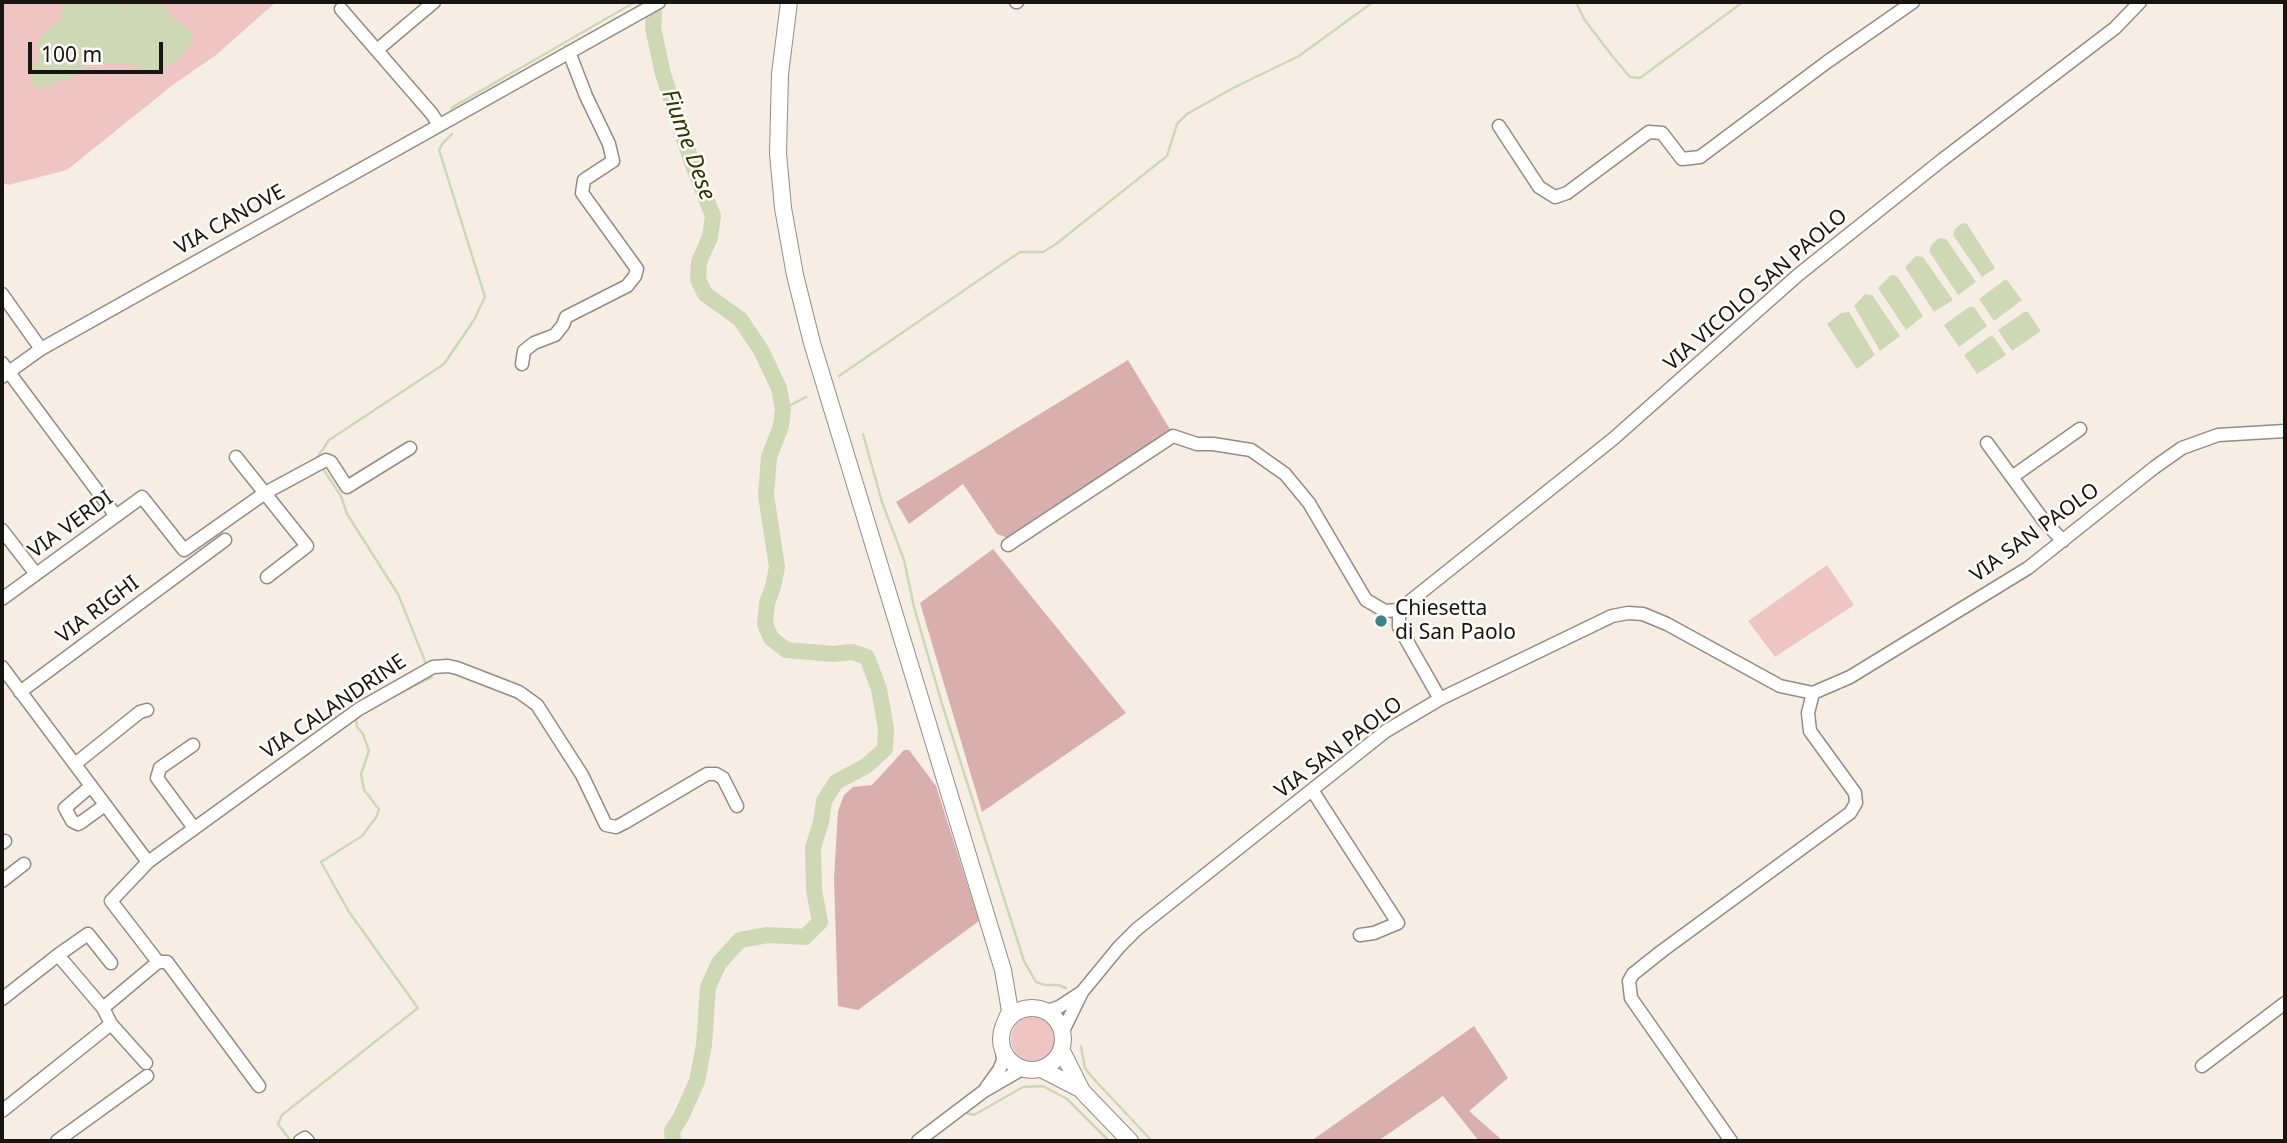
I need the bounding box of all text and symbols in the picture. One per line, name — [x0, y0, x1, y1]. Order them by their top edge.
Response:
scale bar — [32, 28, 166, 72]
text: 100 m — [41, 40, 102, 68]
water label: Fiume Dese — [655, 86, 721, 204]
street label: VIA CANOVE — [171, 179, 289, 261]
street label: VIA VICOLO SAN PAOLO — [1659, 204, 1853, 376]
street label: VIA SAN PAOLO — [1966, 478, 2104, 588]
street label: VIA VERDI — [24, 486, 118, 564]
street label: VIA RIGHI — [52, 571, 144, 649]
place label: Chiesetta di San Paolo — [1395, 596, 1516, 646]
marker: Chiesetta di San Paolo — [1373, 613, 1389, 629]
street label: VIA CALANDRINE — [257, 649, 411, 765]
street label: VIA SAN PAOLO — [1270, 692, 1408, 804]

